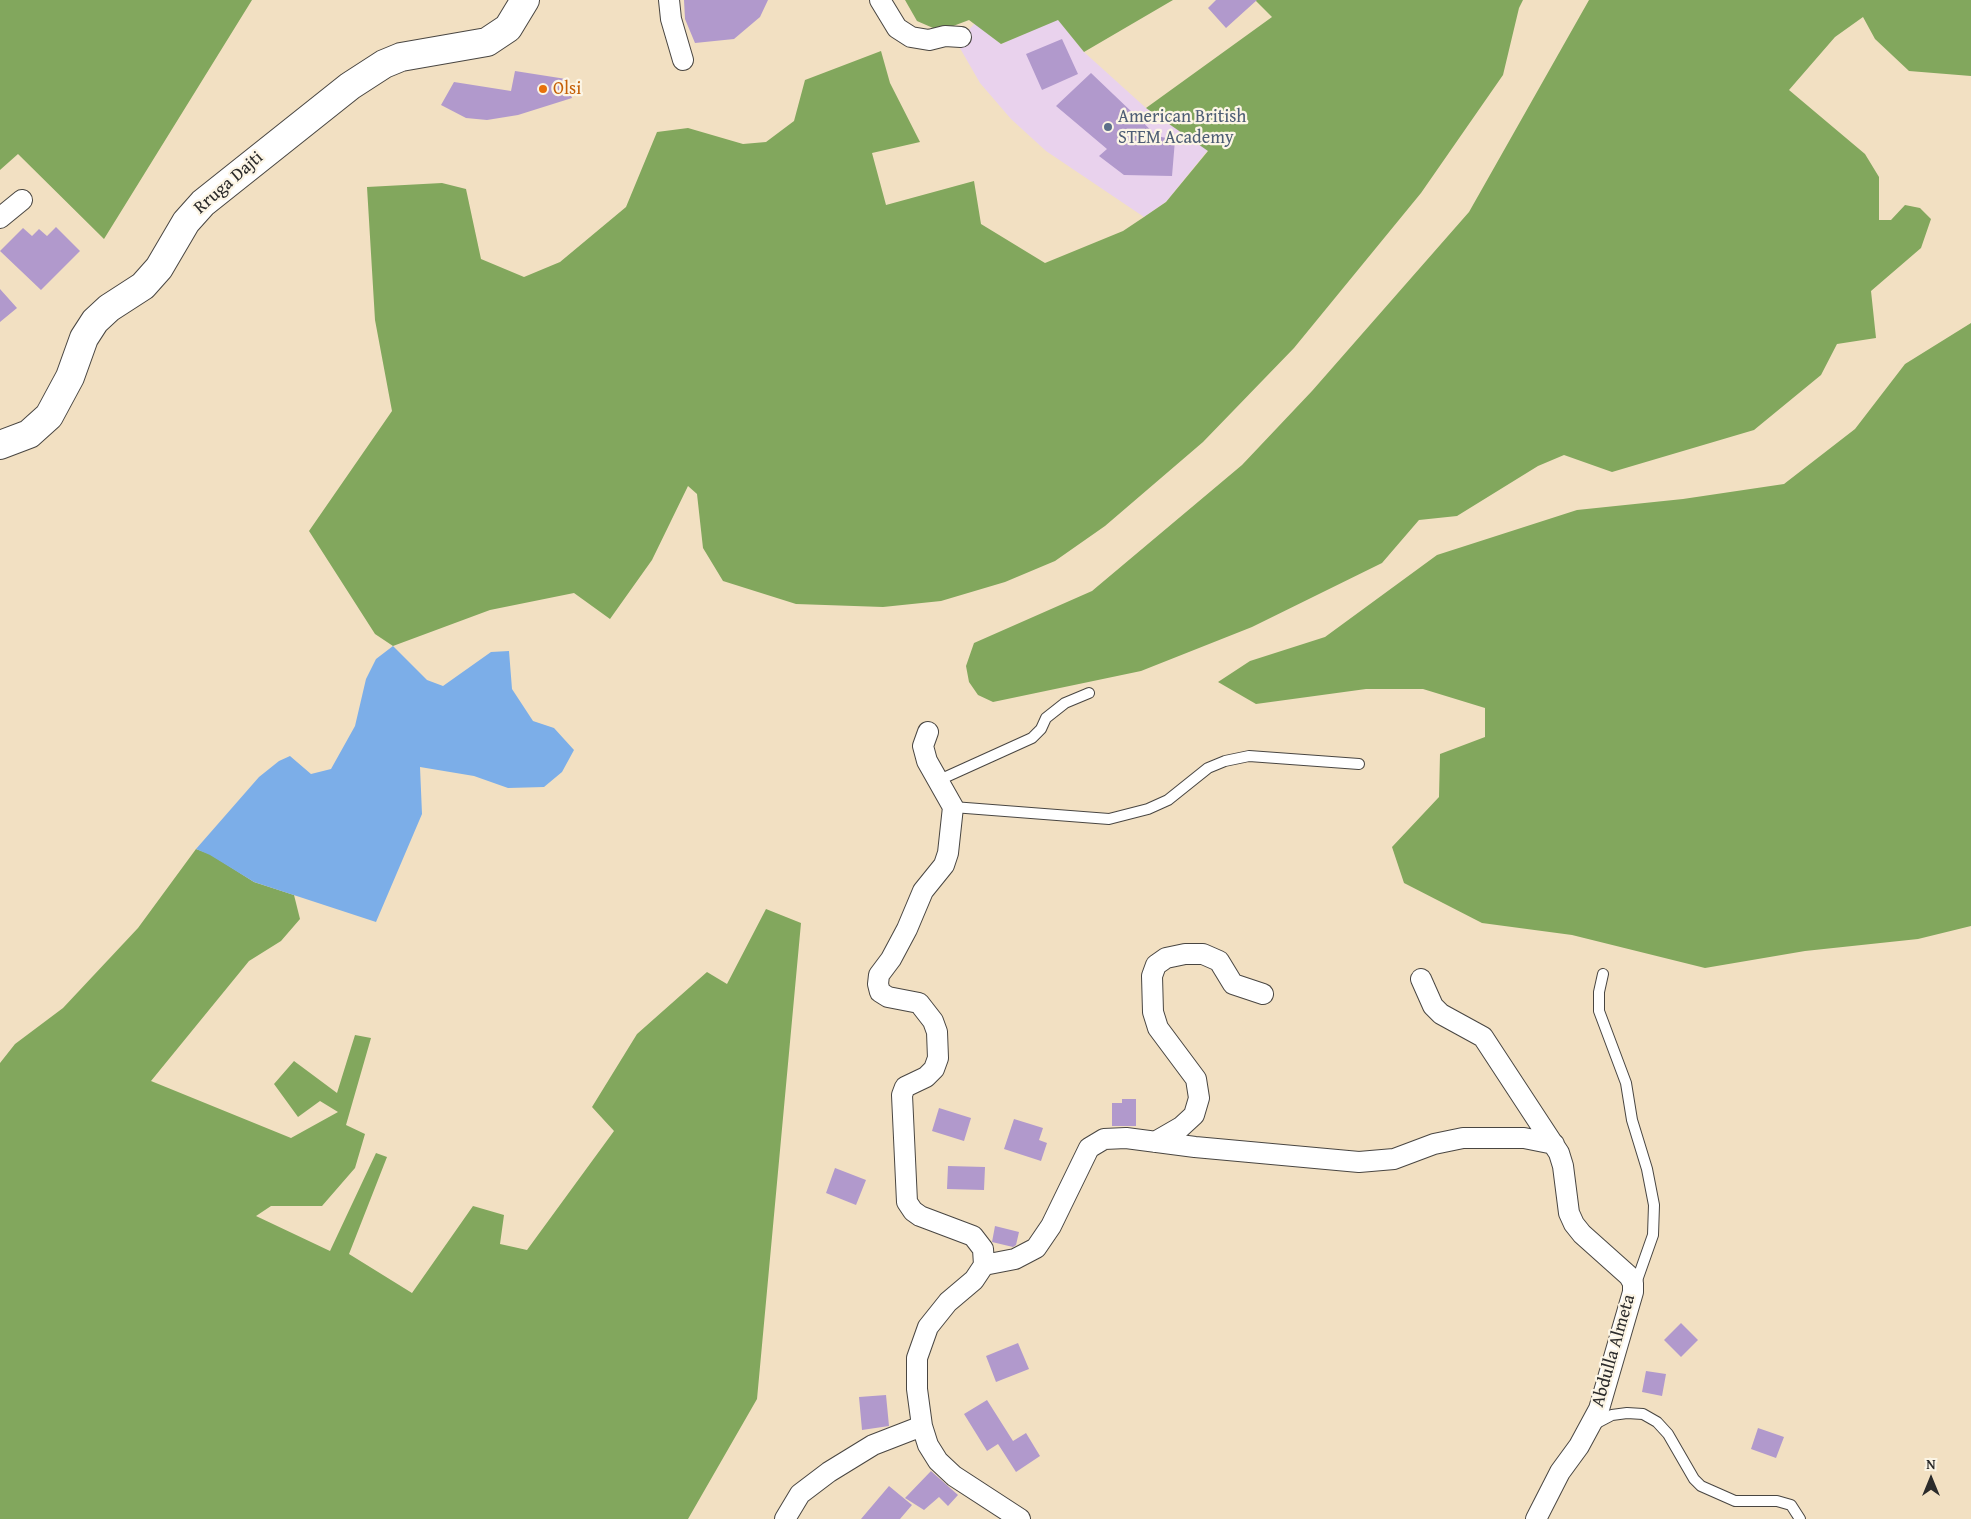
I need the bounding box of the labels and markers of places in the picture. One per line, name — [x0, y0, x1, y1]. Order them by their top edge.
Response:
place label: Olsi — [553, 78, 581, 100]
marker: Olsi — [537, 83, 549, 95]
place label: American British STEM Academy — [1118, 106, 1246, 148]
marker: American British STEM Academy — [1102, 121, 1114, 133]

